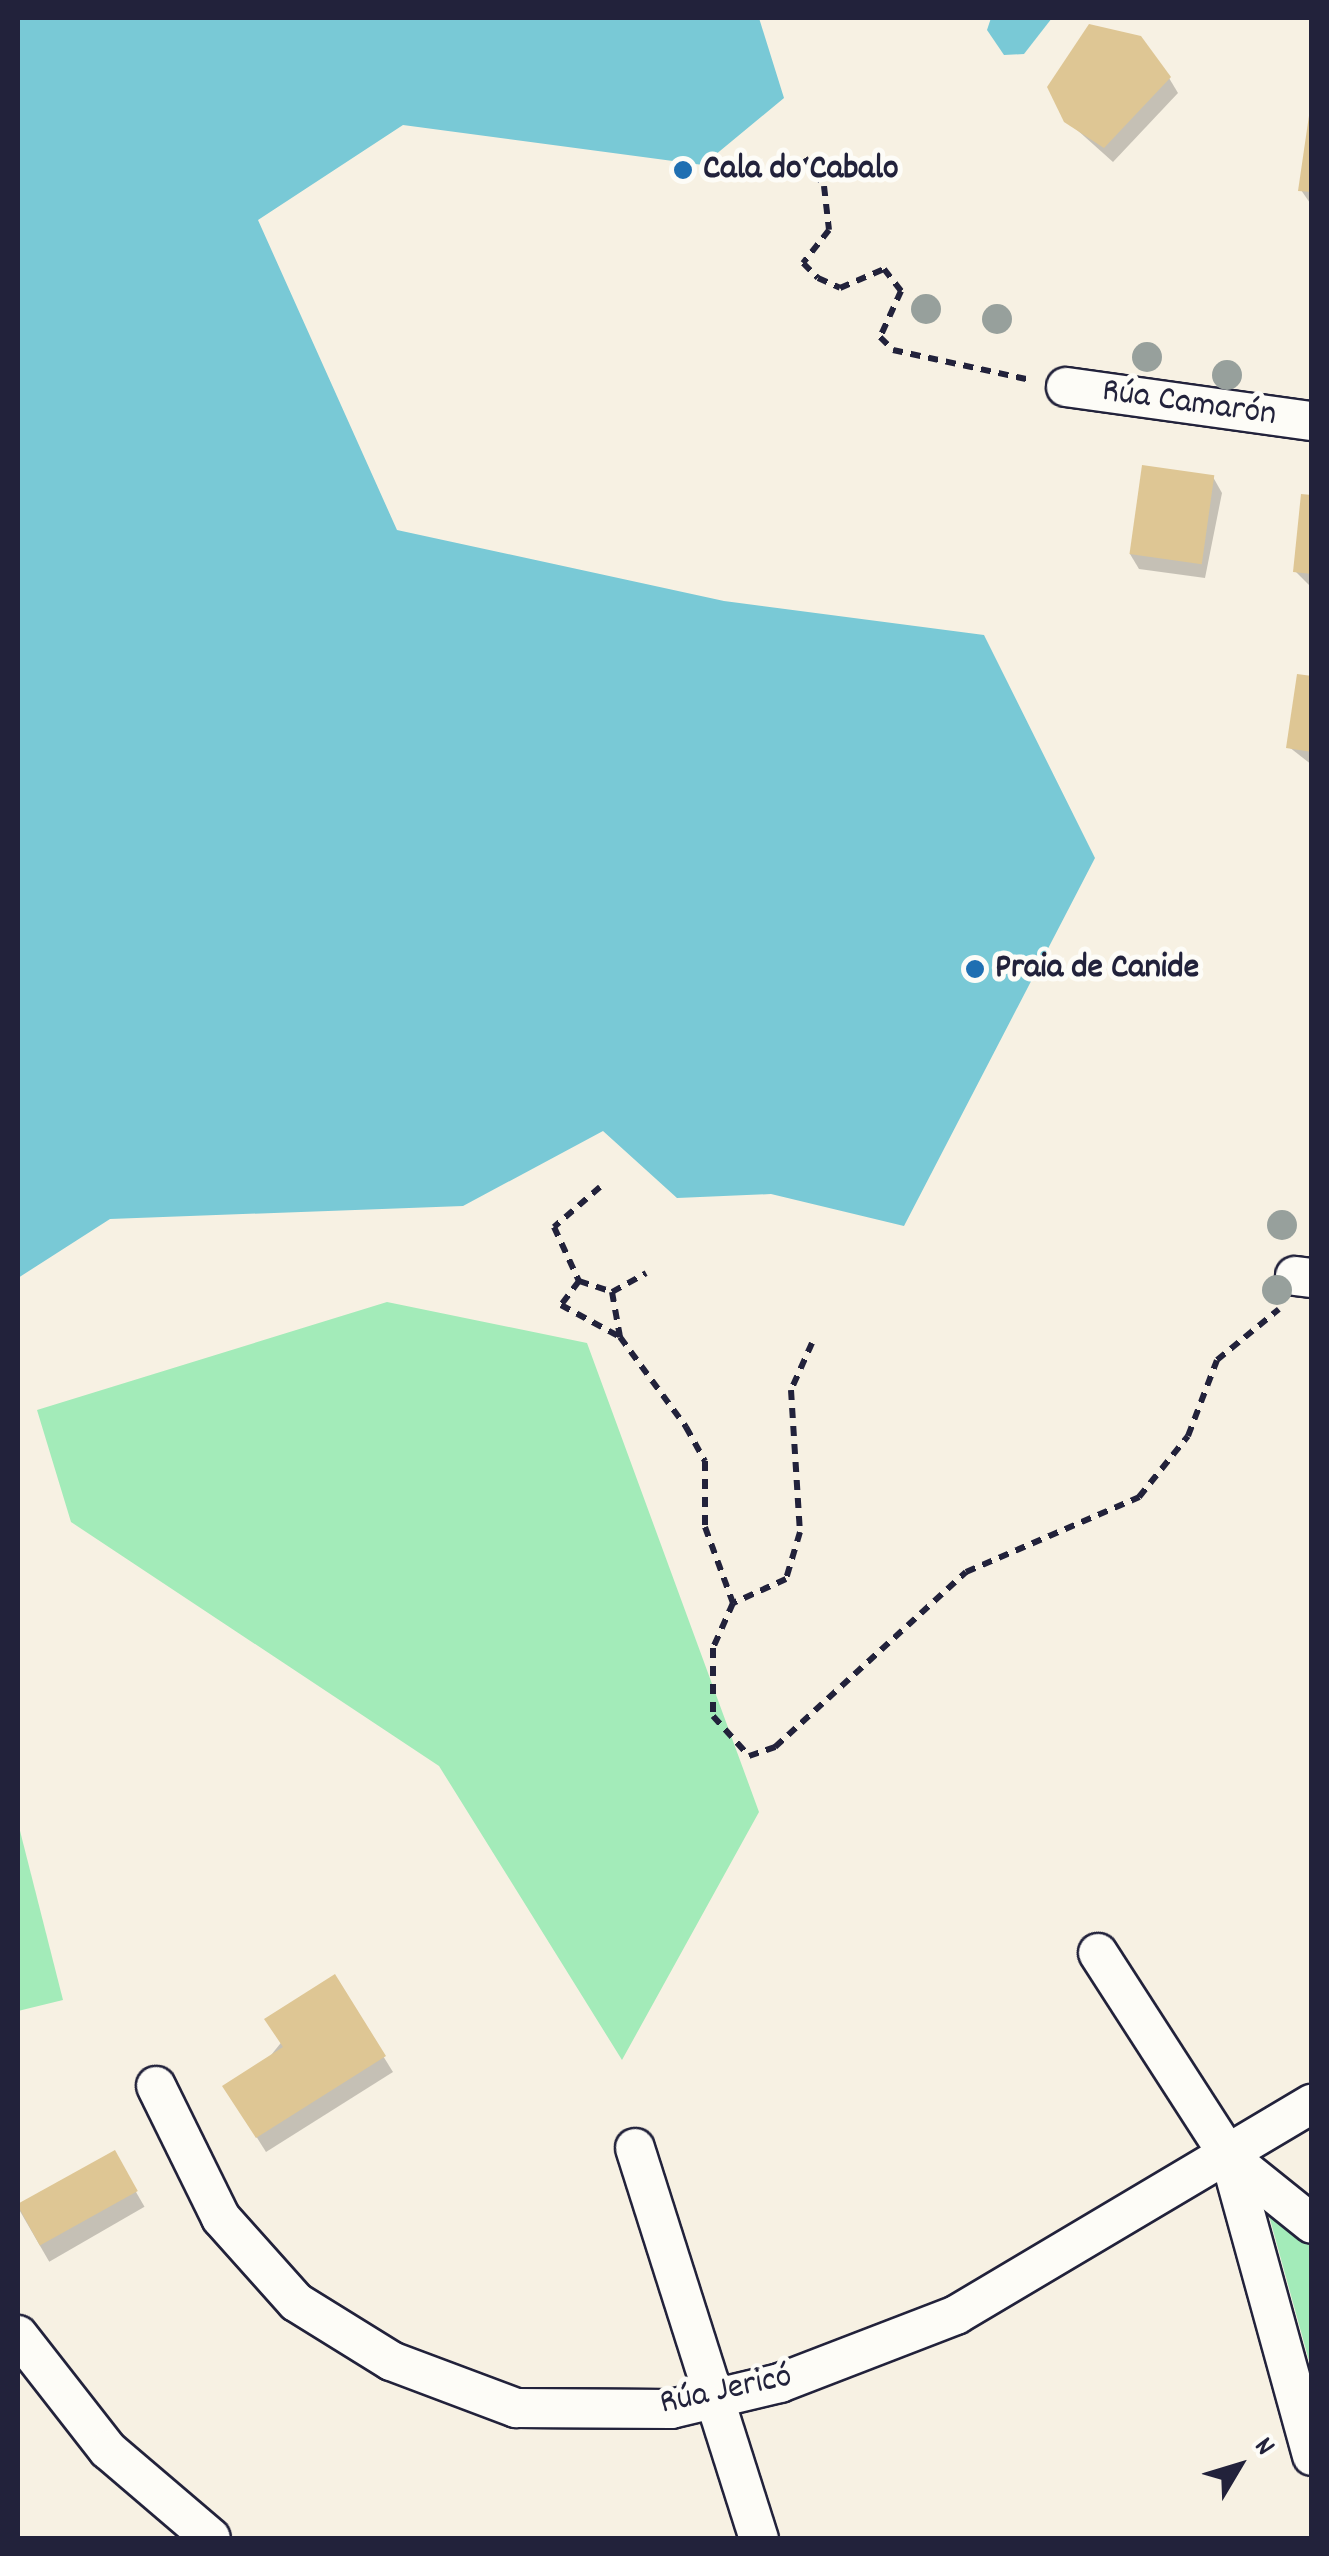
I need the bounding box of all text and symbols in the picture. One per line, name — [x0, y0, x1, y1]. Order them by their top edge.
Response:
place label: Cala do Cabalo — [703, 149, 899, 191]
marker: Cala do Cabalo — [672, 159, 694, 181]
street label: Rúa Camarón — [1099, 371, 1279, 437]
place label: Praia de Canide — [995, 948, 1199, 990]
marker: Praia de Canide — [964, 958, 986, 980]
street label: Rúa Jericó — [656, 2357, 796, 2425]
north arrow — [1189, 2416, 1289, 2516]
text: N — [1243, 2430, 1283, 2465]

